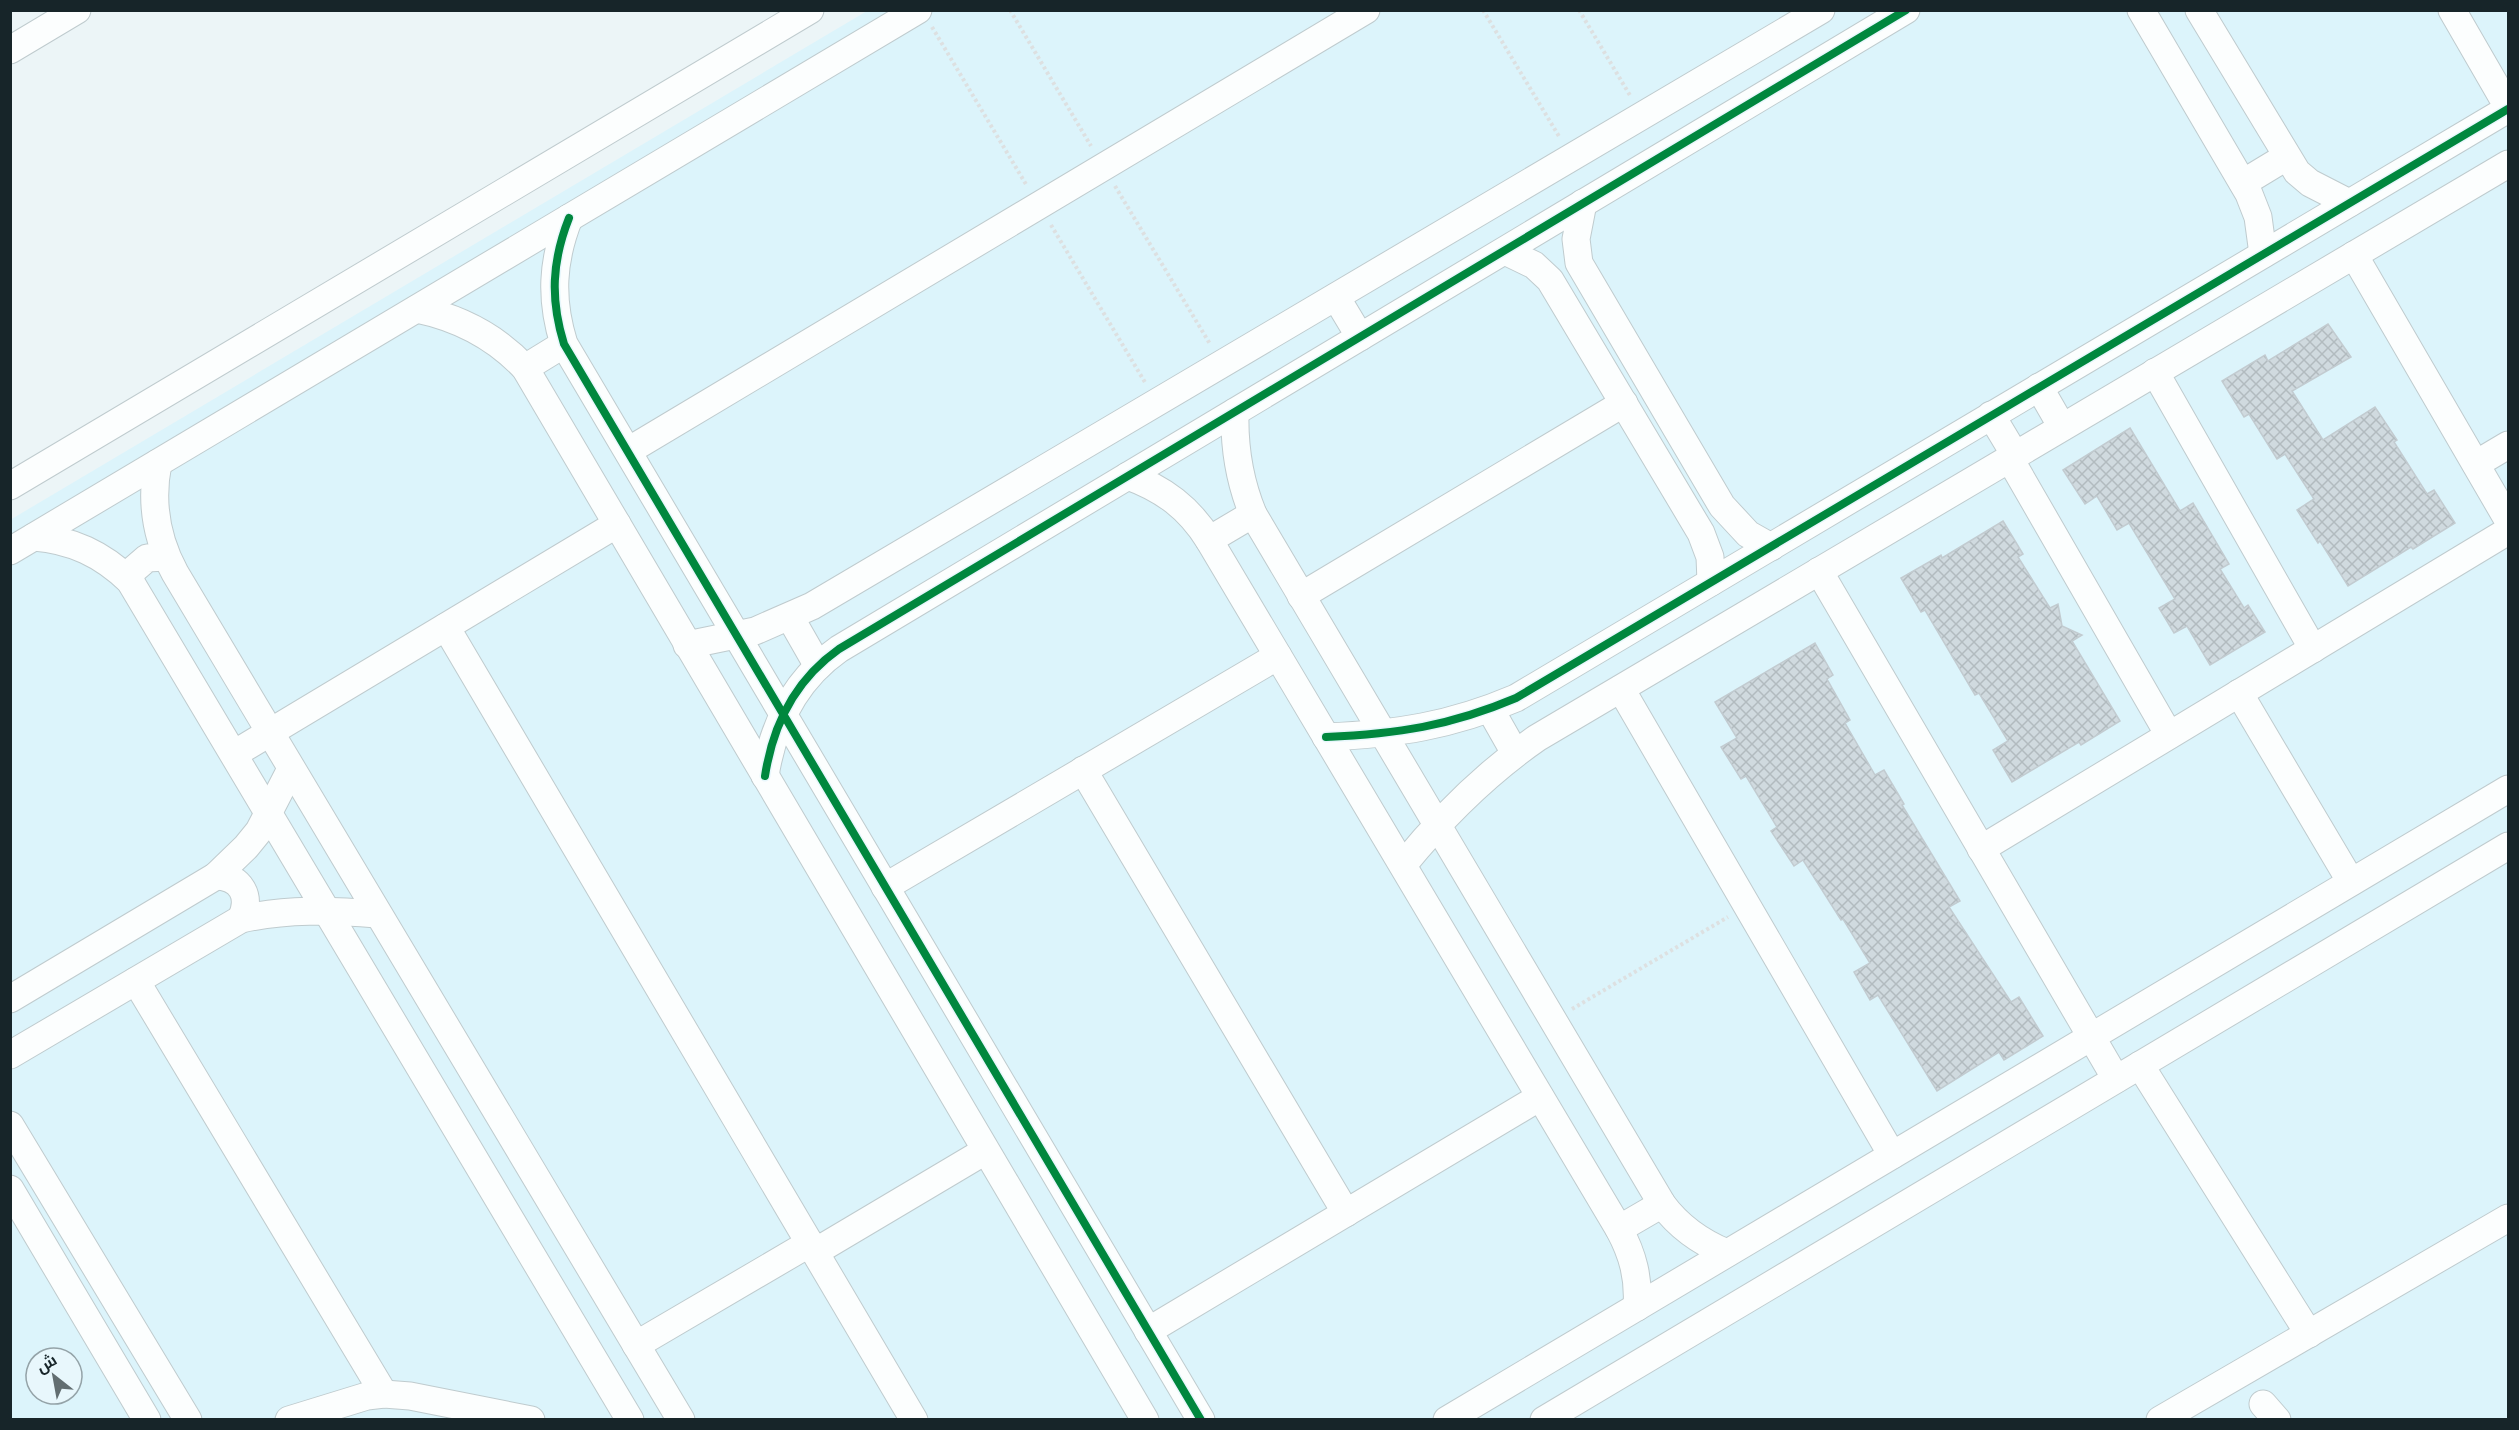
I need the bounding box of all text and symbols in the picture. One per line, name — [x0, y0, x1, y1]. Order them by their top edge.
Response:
north arrow — [24, 1346, 84, 1406]
text: ش — [32, 1349, 60, 1377]

